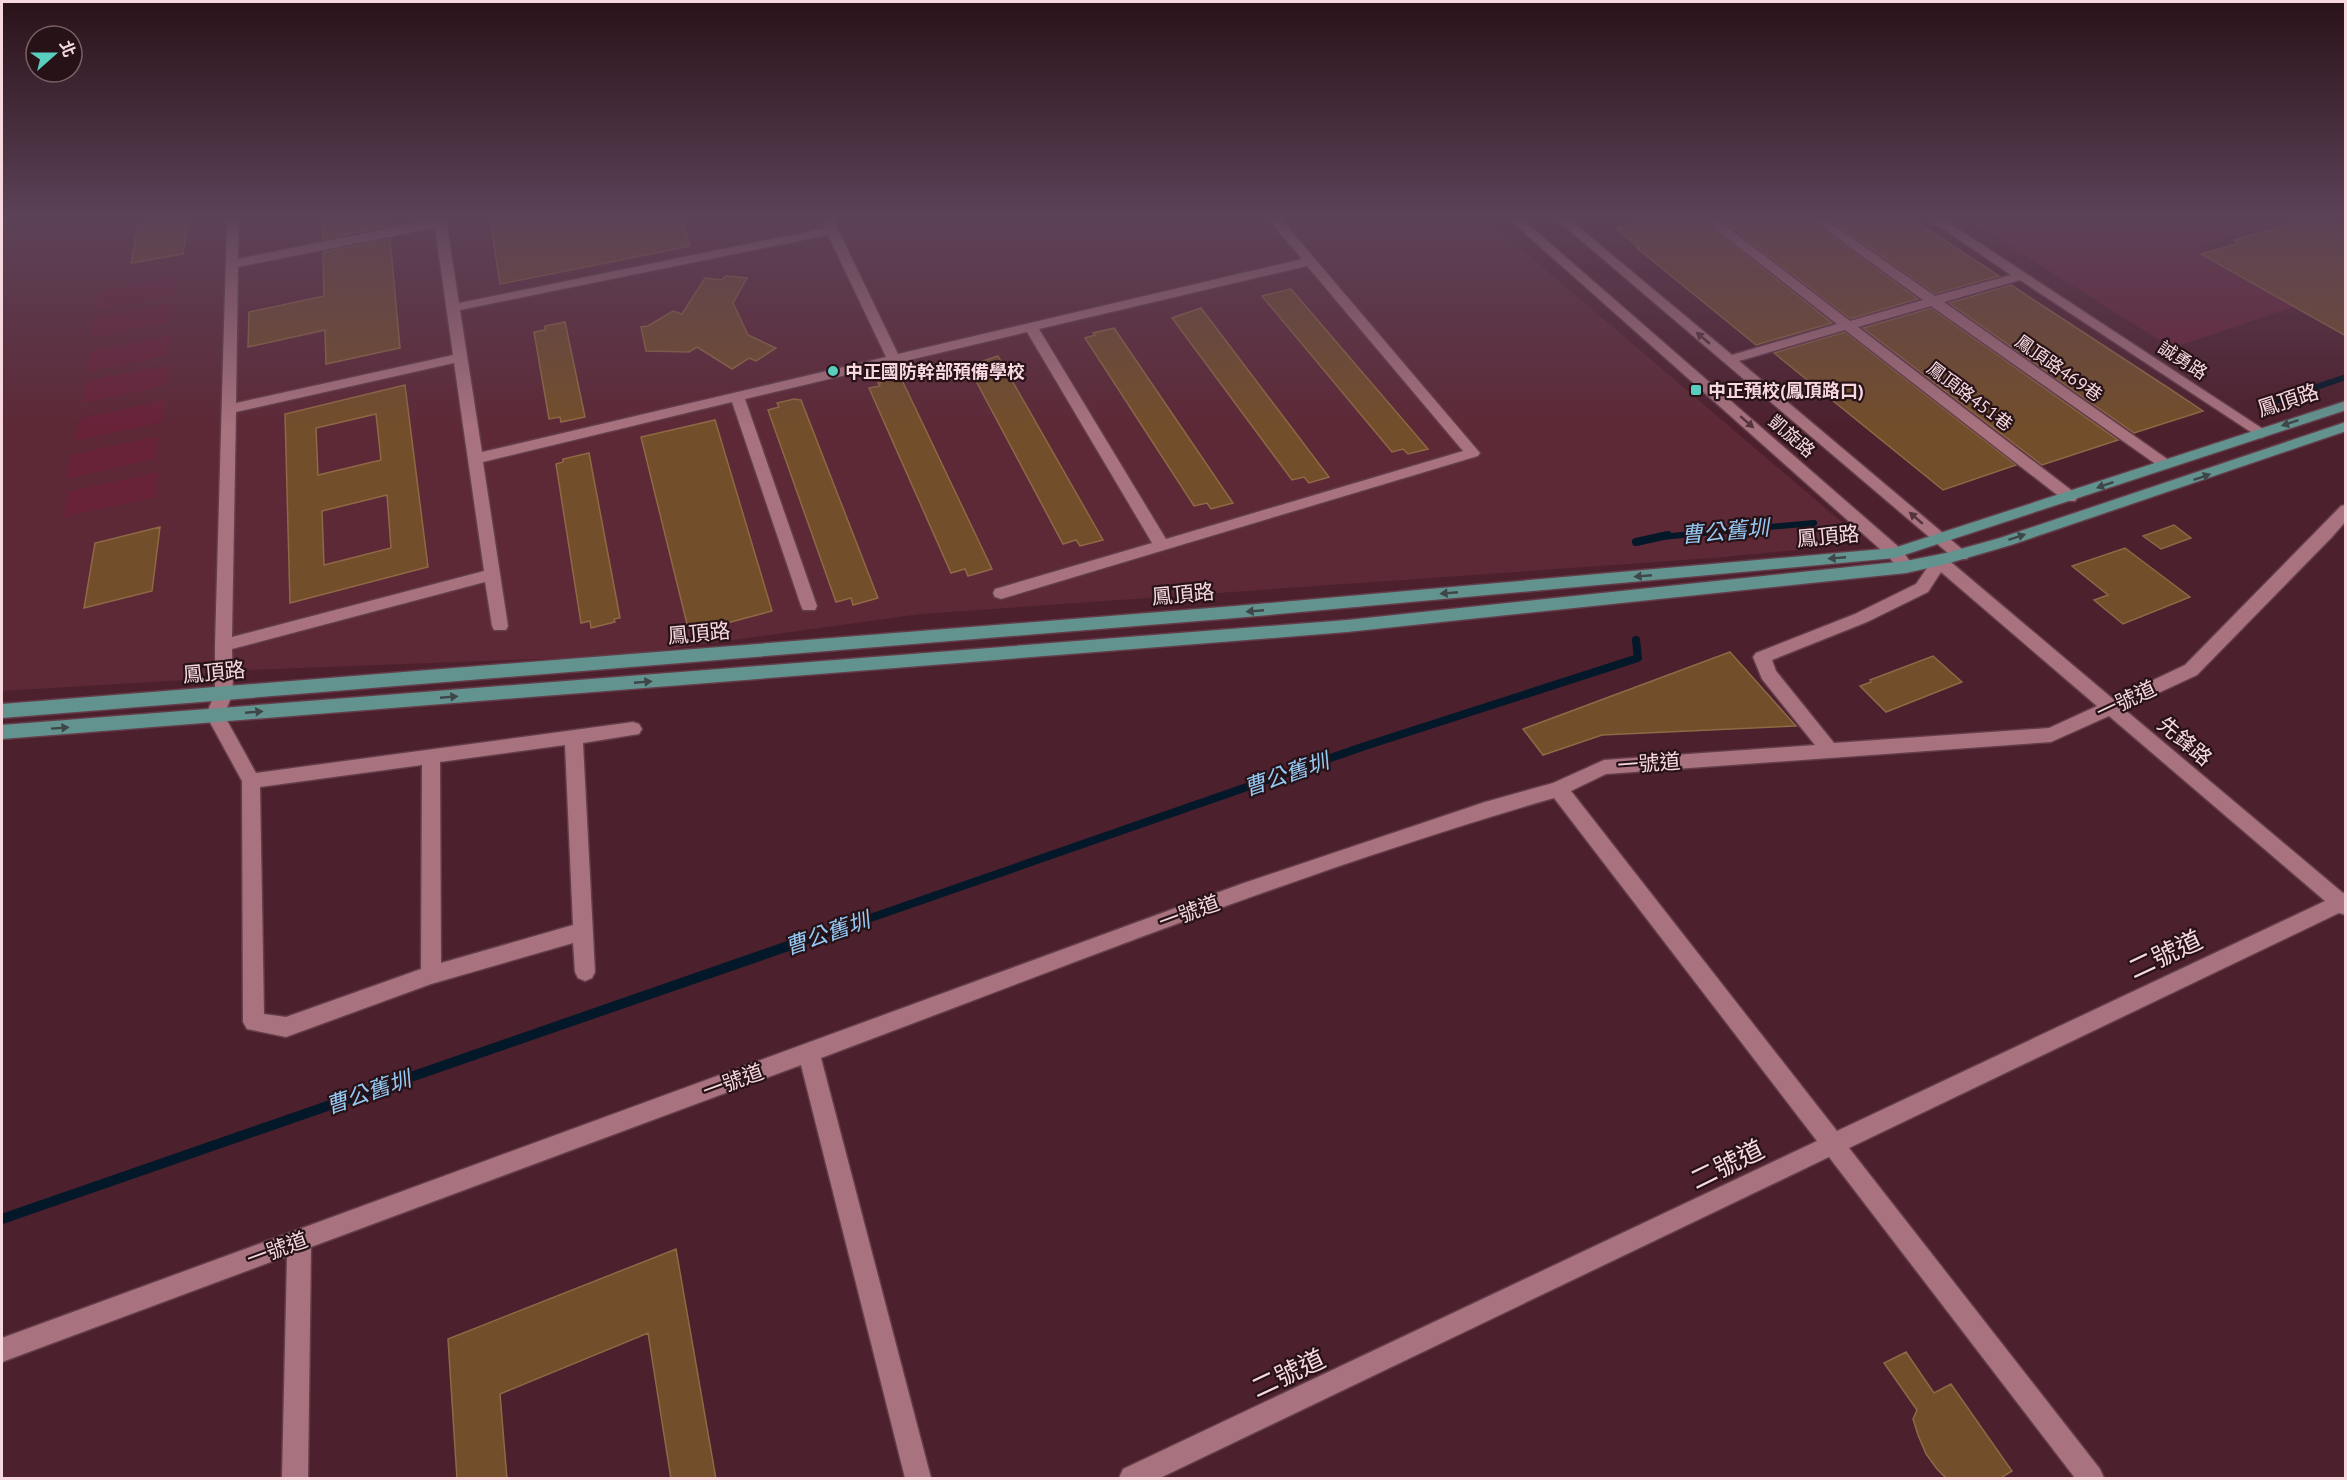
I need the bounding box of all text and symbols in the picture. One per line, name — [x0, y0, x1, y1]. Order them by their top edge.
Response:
north arrow — [24, 24, 84, 84]
text: 北 — [56, 38, 80, 60]
street label: 鳳頂路469巷 — [2011, 329, 2107, 407]
one-way arrow — [1696, 332, 1711, 345]
street label: 誠勇路 — [2154, 336, 2212, 384]
street label: 鳳頂路451巷 — [1923, 356, 2017, 436]
place label: 中正國防幹部預備學校 — [845, 360, 1025, 383]
marker: 中正國防幹部預備學校 — [826, 364, 840, 378]
street label: 鳳頂路 — [2254, 377, 2322, 423]
place label: 中正預校(鳳頂路口) — [1708, 379, 1864, 402]
marker: 中正預校(鳳頂路口) — [1689, 383, 1703, 397]
street label: 凱旋路 — [1764, 410, 1820, 462]
one-way arrow — [1739, 415, 1754, 428]
one-way arrow — [2281, 419, 2299, 429]
one-way arrow — [2193, 471, 2211, 481]
one-way arrow — [2096, 481, 2114, 490]
one-way arrow — [1909, 512, 1924, 525]
water label: 曹公舊圳 — [1680, 513, 1773, 549]
street label: 鳳頂路 — [1795, 520, 1861, 552]
one-way arrow — [2008, 532, 2026, 541]
one-way arrow — [1828, 553, 1847, 563]
one-way arrow — [1633, 571, 1652, 581]
street label: 鳳頂路 — [1150, 578, 1216, 610]
one-way arrow — [1439, 588, 1458, 598]
one-way arrow — [1245, 606, 1264, 616]
street label: 鳳頂路 — [666, 617, 732, 649]
street label: 鳳頂路 — [181, 656, 247, 688]
street label: 一號道 — [2092, 674, 2160, 726]
one-way arrow — [634, 677, 653, 686]
one-way arrow — [439, 692, 458, 702]
one-way arrow — [245, 707, 264, 717]
street label: 先鋒路 — [2152, 710, 2218, 772]
one-way arrow — [50, 723, 69, 732]
water label: 曹公舊圳 — [1240, 745, 1335, 802]
street label: 一號道 — [1617, 747, 1681, 779]
street label: 一號道 — [1155, 889, 1223, 935]
water label: 曹公舊圳 — [781, 904, 876, 961]
street label: 二號道 — [2123, 923, 2207, 985]
street label: 一號道 — [699, 1058, 767, 1104]
water label: 曹公舊圳 — [322, 1063, 417, 1120]
street label: 二號道 — [1685, 1132, 1769, 1196]
street label: 一號道 — [243, 1226, 311, 1272]
street label: 二號道 — [1246, 1342, 1330, 1404]

